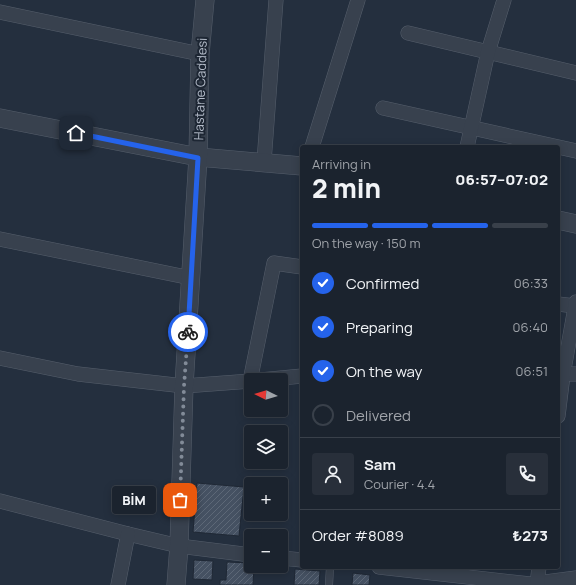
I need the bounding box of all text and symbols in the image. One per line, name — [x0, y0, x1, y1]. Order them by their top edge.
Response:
street label: Hastane Caddesi — [189, 37, 211, 141]
pin — [59, 116, 93, 150]
icon: home — [65, 122, 87, 144]
text: Arriving in — [312, 155, 371, 173]
text: 06:57–07:02 — [455, 169, 548, 190]
text: 2 min — [312, 170, 381, 206]
text: On the way · 150 m — [312, 234, 420, 252]
icon: check — [312, 272, 334, 294]
text: Confirmed — [346, 273, 419, 294]
text: 06:33 — [514, 274, 548, 292]
courier — [168, 312, 208, 352]
icon: check — [312, 316, 334, 338]
text: Preparing — [346, 317, 413, 338]
text: 06:40 — [513, 318, 548, 336]
icon: bike — [177, 321, 199, 343]
icon: check — [312, 360, 334, 382]
text: On the way — [346, 361, 422, 382]
text: 06:51 — [516, 362, 548, 380]
north arrow — [244, 373, 288, 417]
map controls — [244, 373, 288, 573]
text: Delivered — [346, 405, 411, 426]
button: layers — [244, 425, 288, 469]
button: person — [312, 453, 354, 495]
button: phone — [506, 453, 548, 495]
text: Sam — [364, 454, 396, 475]
text: Courier · 4.4 — [364, 475, 435, 493]
button: + — [244, 477, 288, 521]
pin — [163, 483, 197, 517]
callout: BİM — [112, 486, 156, 514]
icon: bag — [169, 489, 191, 511]
text: BİM — [122, 491, 146, 509]
text: Order #8089 — [312, 525, 404, 546]
text: ₺273 — [512, 525, 548, 546]
button: − — [244, 529, 288, 573]

